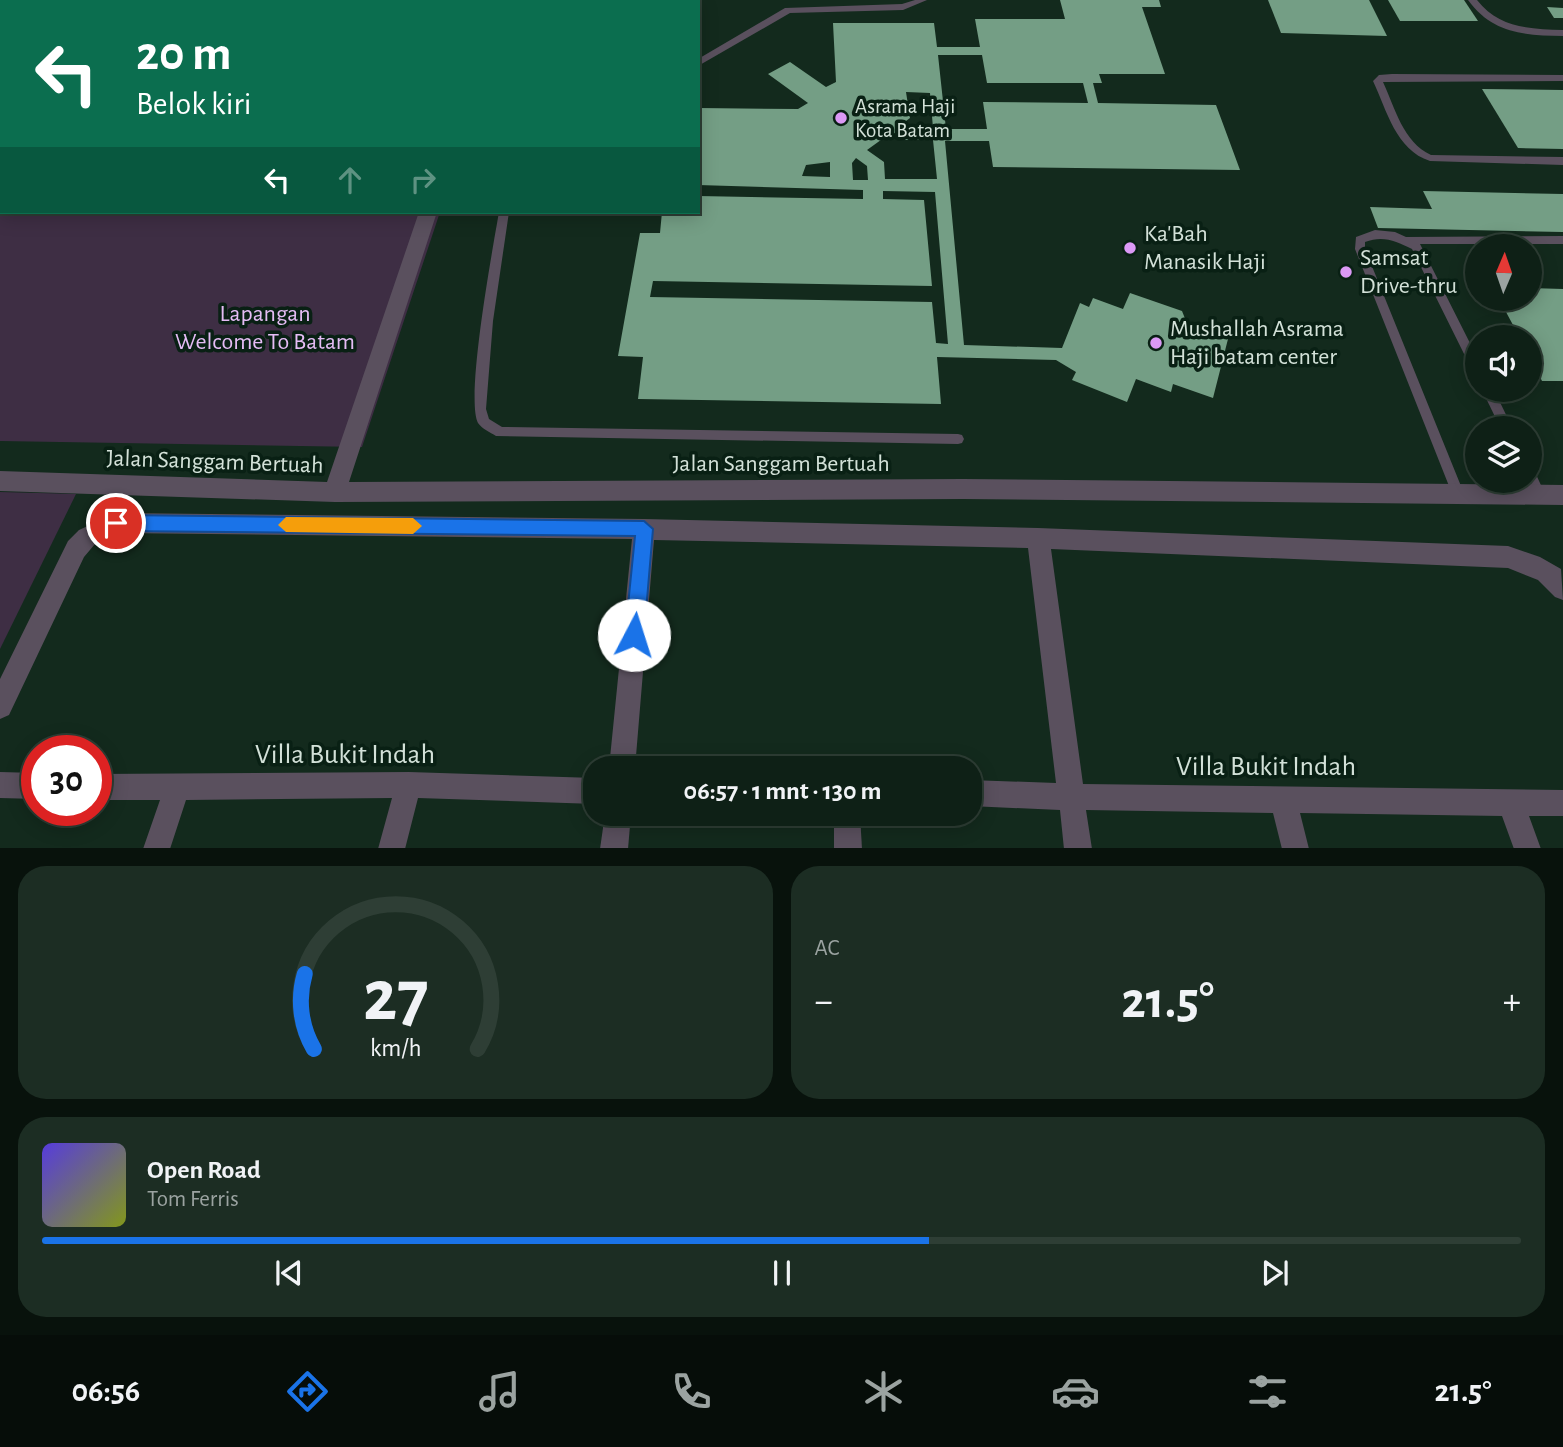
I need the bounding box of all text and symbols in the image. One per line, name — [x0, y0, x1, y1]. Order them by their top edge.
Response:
icon: left — [21, 28, 112, 119]
text: 20 m — [136, 30, 232, 79]
text: Belok kiri — [136, 88, 252, 120]
place label: Asrama Haji Kota Batam — [855, 96, 955, 141]
marker: Asrama Haji Kota Batam — [833, 110, 849, 126]
icon: left — [258, 161, 296, 199]
icon: ahead — [331, 161, 369, 199]
icon: right — [404, 161, 442, 199]
place label: Ka'Bah Manasik Haji — [1144, 222, 1266, 274]
north arrow — [1465, 234, 1542, 312]
map controls — [1465, 234, 1542, 493]
marker: Ka'Bah Manasik Haji — [1122, 240, 1138, 256]
place label: Samsat Drive-thru — [1360, 246, 1457, 298]
marker: Samsat Drive-thru — [1338, 264, 1354, 280]
park label: Lapangan Welcome To Batam — [175, 302, 355, 354]
place label: Mushallah Asrama Haji batam center — [1170, 317, 1344, 369]
button: sound — [1465, 325, 1542, 402]
marker: Mushallah Asrama Haji batam center — [1148, 335, 1164, 351]
button: layers — [1465, 416, 1542, 493]
street label: Jalan Sanggam Bertuah — [106, 446, 324, 478]
street label: Jalan Sanggam Bertuah — [672, 452, 890, 476]
pin — [86, 493, 146, 553]
icon: arrive — [97, 504, 135, 542]
position arrow — [597, 598, 671, 672]
speed limit sign: 30 — [21, 735, 112, 826]
street label: Villa Bukit Indah — [255, 741, 435, 769]
street label: Villa Bukit Indah — [1176, 753, 1356, 781]
text: 06:57 · 1 mnt · 130 m — [684, 778, 881, 804]
text: AC — [815, 937, 839, 960]
text: 27 — [362, 961, 428, 1034]
text: 21.5° — [1121, 975, 1214, 1027]
text: − — [815, 983, 833, 1021]
text: + — [1503, 983, 1521, 1021]
text: km/h — [369, 1035, 421, 1060]
text: Open Road — [147, 1157, 261, 1183]
text: Tom Ferris — [147, 1188, 239, 1211]
icon: previous — [270, 1254, 308, 1292]
icon: pause — [763, 1254, 801, 1292]
icon: next — [1256, 1254, 1294, 1292]
icon: directions — [283, 1367, 332, 1416]
icon: music — [475, 1367, 524, 1416]
icon: phone — [667, 1367, 716, 1416]
icon: climate — [859, 1367, 908, 1416]
icon: car — [1051, 1367, 1100, 1416]
icon: filters — [1243, 1367, 1292, 1416]
text: 06:56 — [71, 1375, 140, 1407]
text: 21.5° — [1434, 1375, 1492, 1407]

